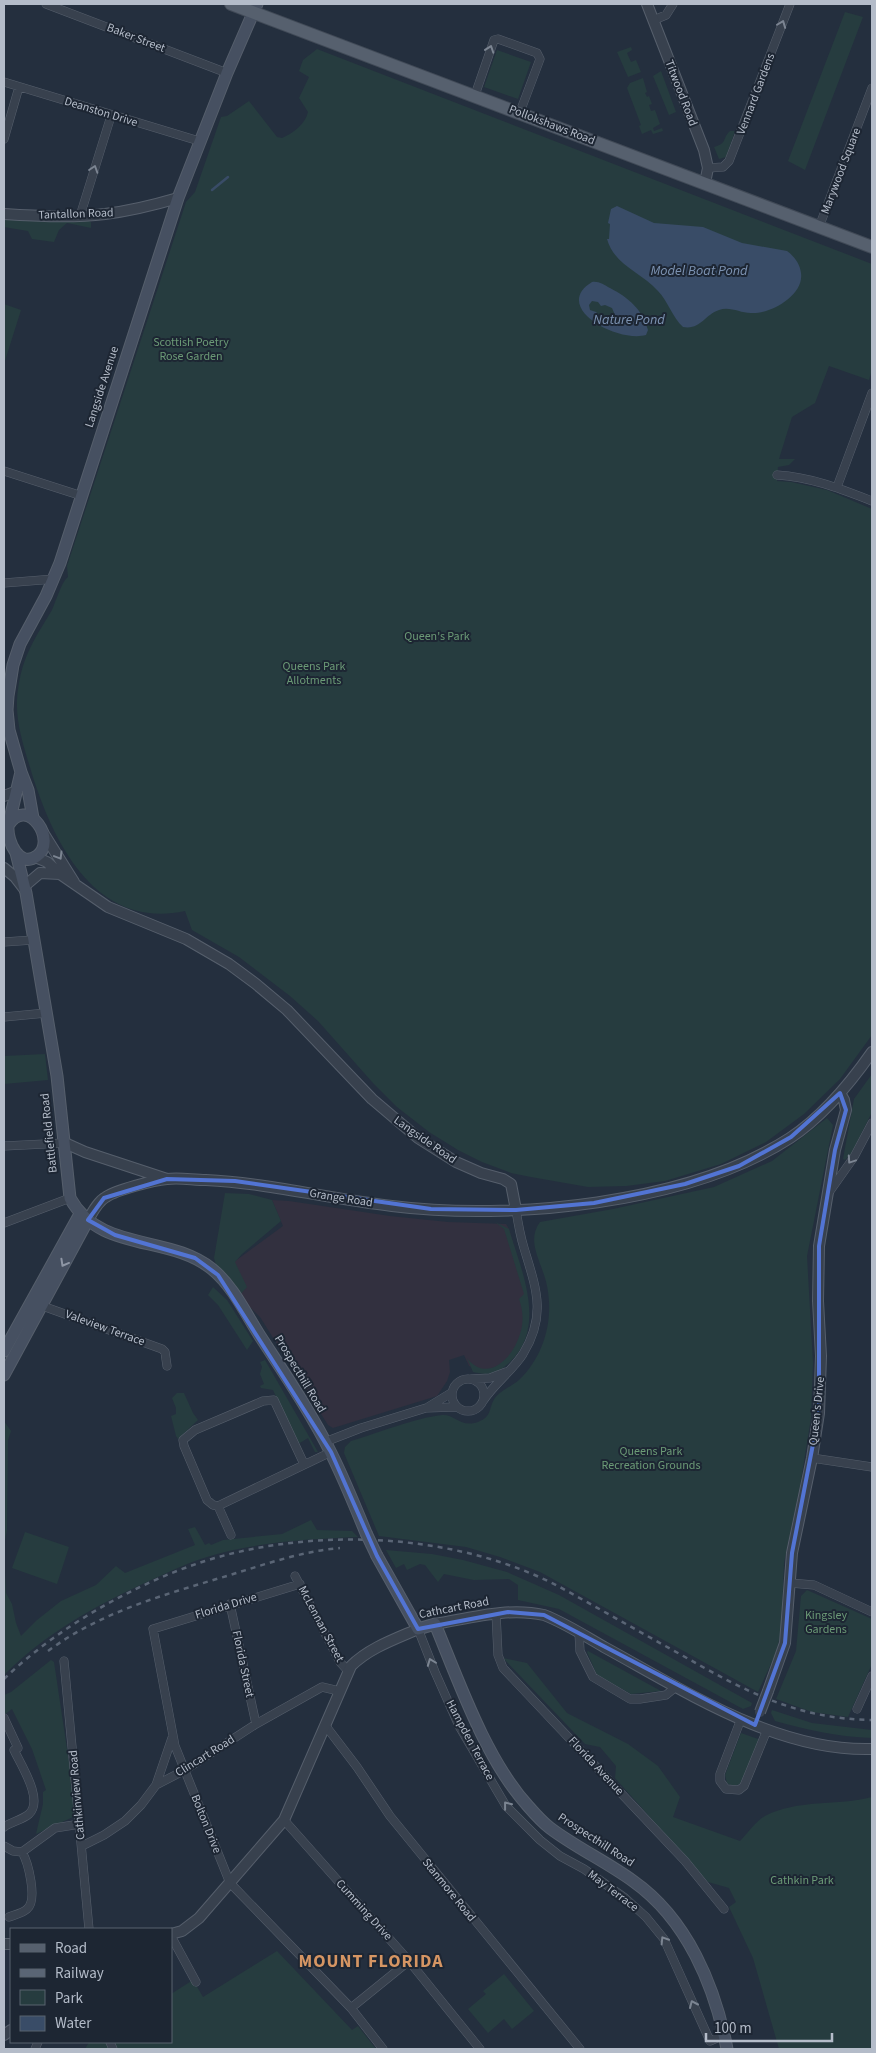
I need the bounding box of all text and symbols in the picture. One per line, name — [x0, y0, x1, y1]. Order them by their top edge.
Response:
street label: Baker Street — [104, 19, 168, 57]
one-way arrow — [776, 20, 786, 29]
one-way arrow — [484, 45, 494, 53]
street label: Vennard Gardens — [733, 51, 779, 137]
street label: Titwood Road — [661, 57, 701, 129]
street label: Deanston Drive — [62, 93, 140, 131]
street label: Pollokshaws Road — [506, 101, 598, 149]
street label: Marywood Square — [817, 125, 865, 217]
one-way arrow — [89, 166, 99, 174]
street label: Tantallon Road — [38, 204, 114, 224]
water label: Model Boat Pond — [650, 261, 748, 281]
water label: Nature Pond — [593, 310, 665, 330]
park label: Scottish Poetry Rose Garden — [153, 334, 229, 365]
street label: Langside Avenue — [81, 344, 123, 430]
park label: Queen's Park — [404, 628, 470, 645]
park label: Queens Park Allotments — [283, 658, 345, 689]
one-way arrow — [52, 851, 62, 860]
street label: Battlefield Road — [36, 1092, 62, 1174]
street label: Langside Road — [390, 1112, 460, 1168]
one-way arrow — [848, 1154, 857, 1164]
street label: Grange Road — [308, 1185, 374, 1211]
one-way arrow — [60, 1258, 70, 1267]
street label: Valeview Terrace — [63, 1306, 147, 1350]
street label: Prospecthill Road — [270, 1332, 330, 1416]
street label: Queen's Drive — [805, 1376, 829, 1446]
park label: Queens Park Recreation Grounds — [601, 1443, 701, 1474]
street label: McLennan Street — [294, 1583, 348, 1665]
street label: Florida Drive — [193, 1589, 259, 1623]
street label: Cathcart Road — [417, 1593, 491, 1623]
park label: Kingsley Gardens — [805, 1607, 848, 1638]
street label: Florida Street — [228, 1629, 258, 1699]
one-way arrow — [427, 1658, 437, 1667]
street label: Hampden Terrace — [442, 1697, 498, 1783]
street label: Clincart Road — [172, 1731, 238, 1781]
street label: Florida Avenue — [564, 1733, 628, 1799]
street label: Cathkinview Road — [65, 1749, 89, 1841]
street label: Bolton Drive — [187, 1792, 226, 1856]
one-way arrow — [504, 1802, 512, 1811]
street label: Prospecthill Road — [554, 1809, 638, 1871]
street label: Stanmore Road — [418, 1855, 480, 1925]
street label: May Terrace — [584, 1866, 642, 1916]
park label: Cathkin Park — [770, 1872, 834, 1889]
street label: Cumming Drive — [332, 1876, 396, 1944]
legend — [10, 1928, 172, 2043]
one-way arrow — [660, 1937, 670, 1946]
text: Road — [55, 1938, 87, 1959]
district label: MOUNT FLORIDA — [298, 1949, 444, 1974]
text: Railway — [55, 1963, 104, 1984]
text: Park — [55, 1988, 84, 2009]
one-way arrow — [688, 2000, 699, 2009]
scale bar — [706, 2010, 832, 2042]
text: Water — [55, 2013, 92, 2034]
text: 100 m — [714, 2018, 752, 2039]

